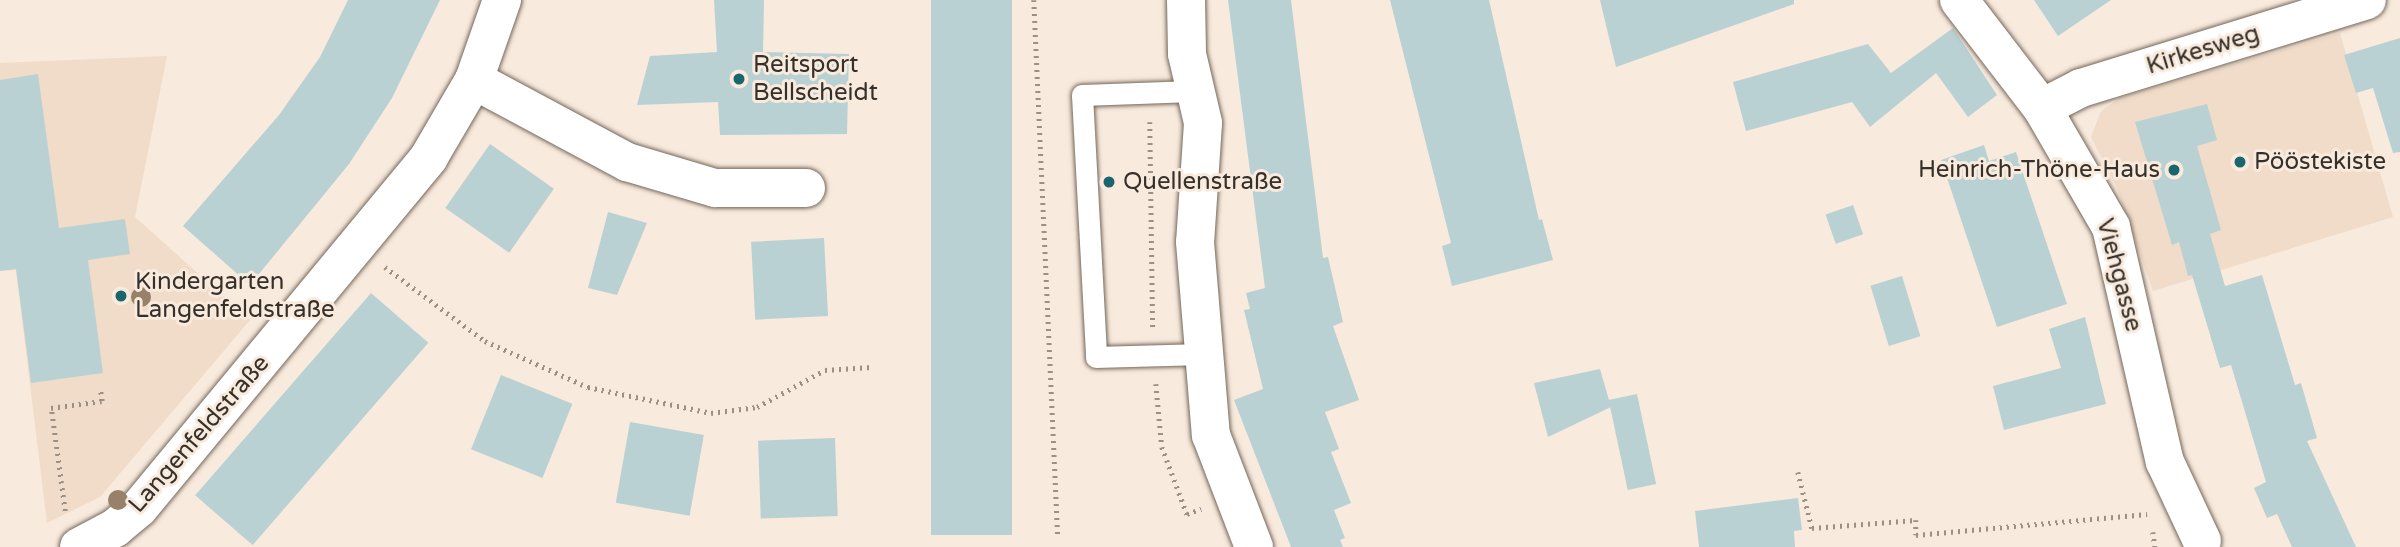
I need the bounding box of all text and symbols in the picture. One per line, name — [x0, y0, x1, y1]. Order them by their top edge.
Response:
street label: Kirkesweg — [2143, 19, 2263, 81]
place label: Reitsport Bellscheidt — [753, 51, 878, 107]
marker: Reitsport Bellscheidt — [731, 71, 747, 87]
place label: Pööstekiste — [2254, 148, 2386, 176]
marker: Pööstekiste — [2232, 154, 2248, 170]
place label: Heinrich-Thöne-Haus — [1918, 156, 2160, 184]
marker: Heinrich-Thöne-Haus — [2166, 162, 2182, 178]
place label: Quellenstraße — [1123, 168, 1282, 196]
marker: Quellenstraße — [1101, 174, 1117, 190]
street label: Viehgasse — [2090, 215, 2148, 335]
place label: Kindergarten Langenfeldstraße — [135, 268, 335, 324]
marker: Kindergarten Langenfeldstraße — [113, 288, 129, 304]
street label: Langenfeldstraße — [123, 349, 275, 519]

